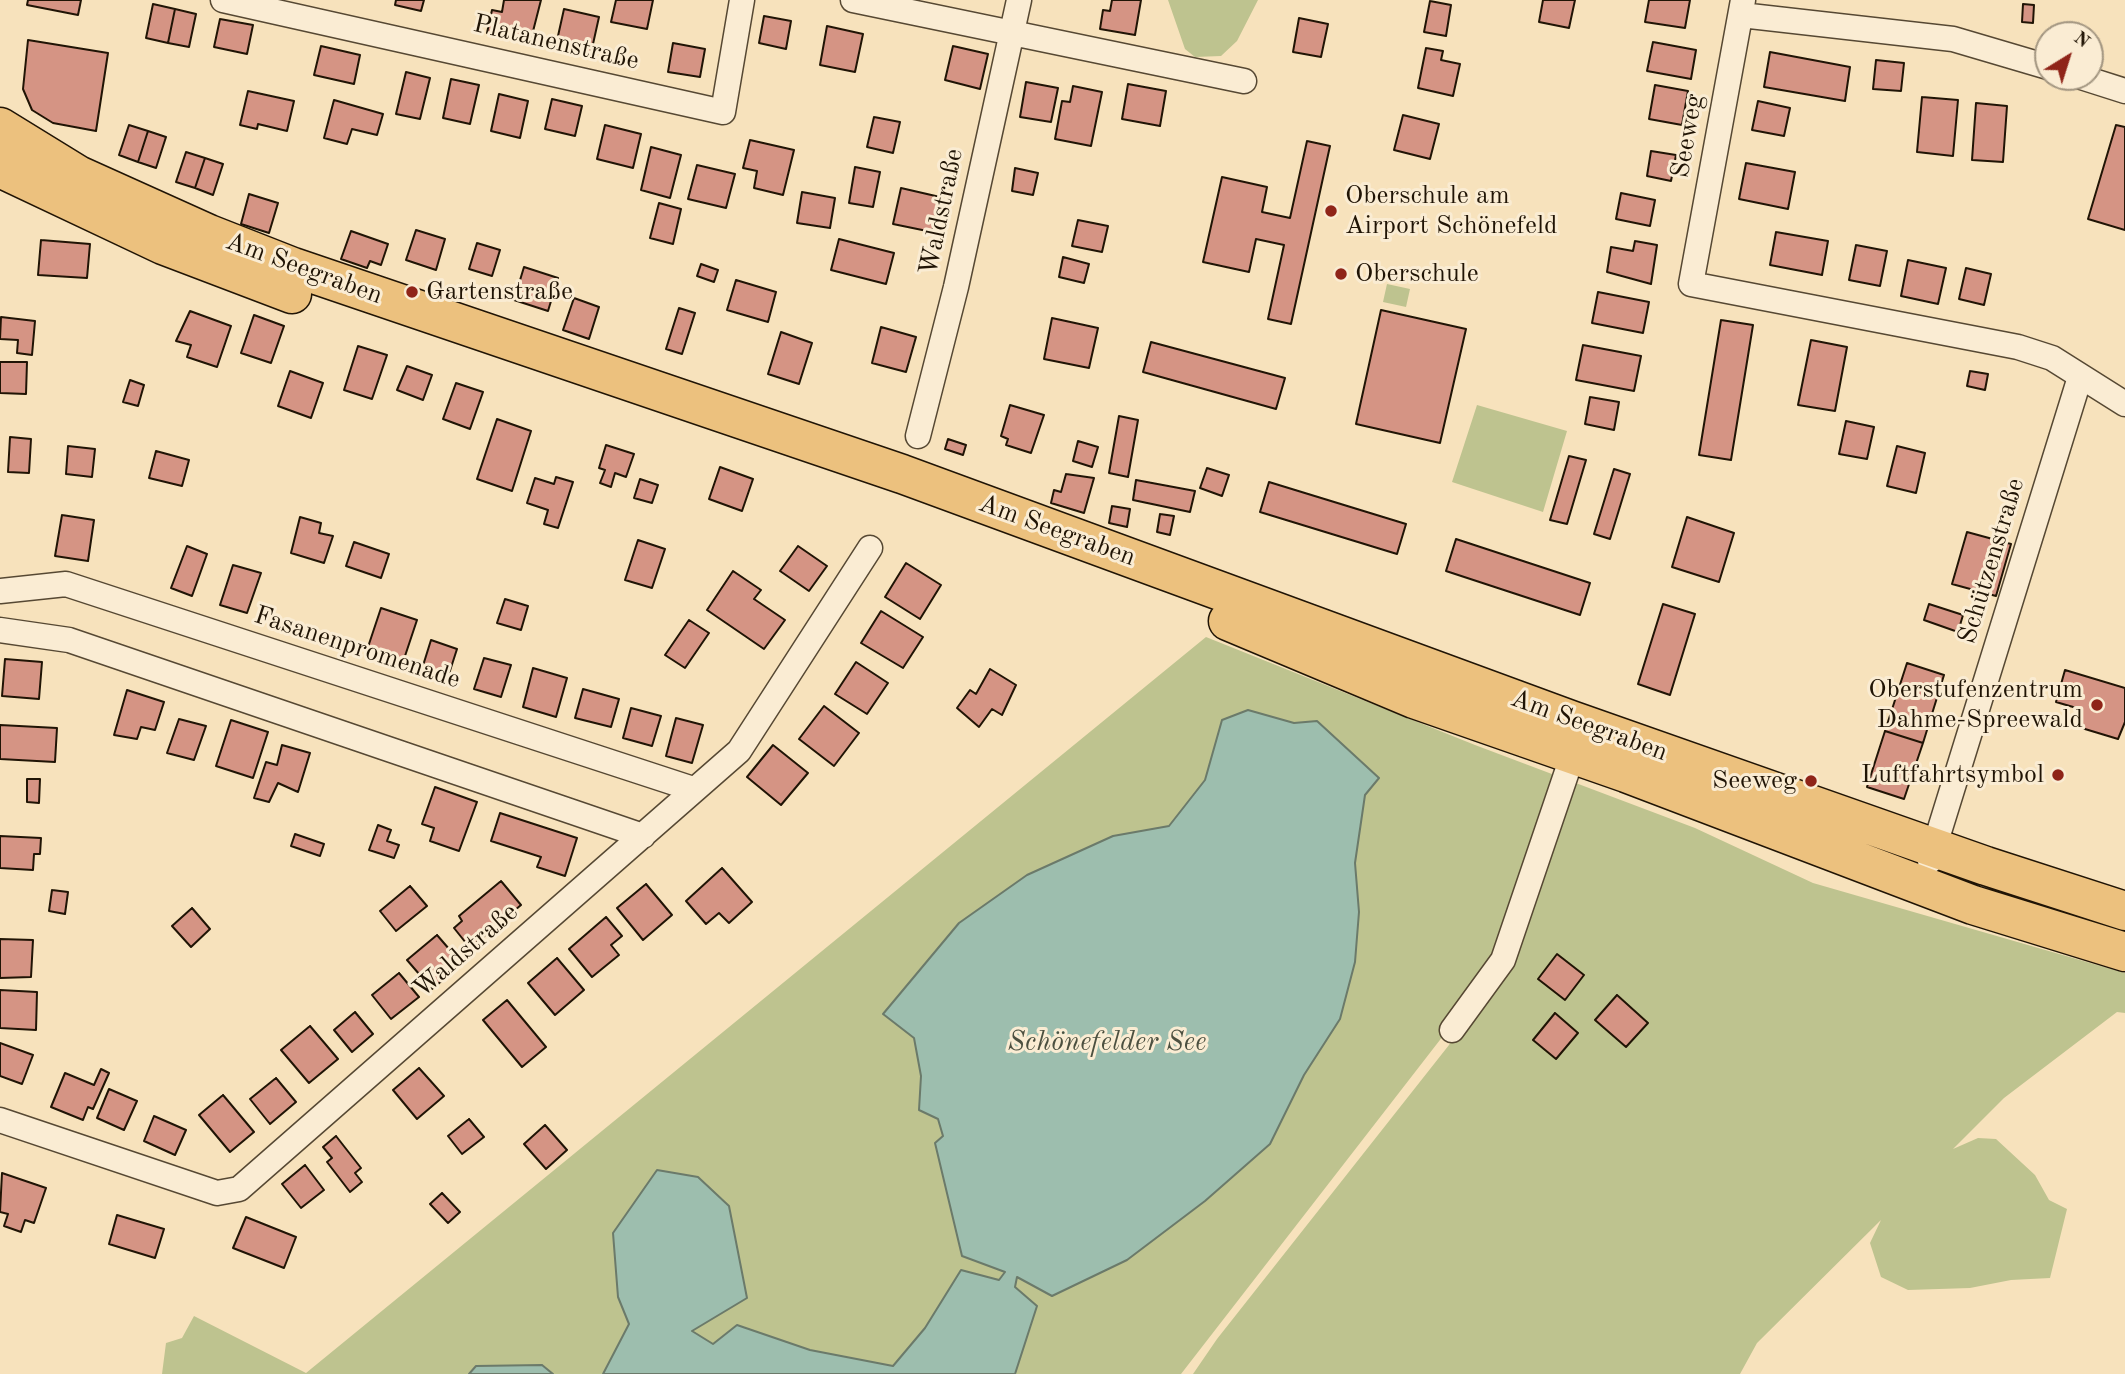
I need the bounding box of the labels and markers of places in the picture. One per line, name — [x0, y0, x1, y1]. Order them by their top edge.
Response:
place label: Oberschule am Airport Schönefeld — [1345, 180, 1558, 242]
marker: Oberschule am Airport Schönefeld — [1323, 203, 1339, 219]
place label: Oberschule — [1355, 258, 1479, 290]
marker: Oberschule — [1333, 266, 1349, 282]
place label: Gartenstraße — [426, 276, 573, 308]
marker: Gartenstraße — [404, 284, 420, 300]
place label: Oberstufenzentrum Dahme-Spreewald — [1868, 674, 2083, 736]
marker: Oberstufenzentrum Dahme-Spreewald — [2089, 697, 2105, 713]
place label: Luftfahrtsymbol — [1861, 759, 2044, 791]
place label: Seeweg — [1712, 765, 1797, 797]
marker: Luftfahrtsymbol — [2050, 767, 2066, 783]
marker: Seeweg — [1803, 773, 1819, 789]

